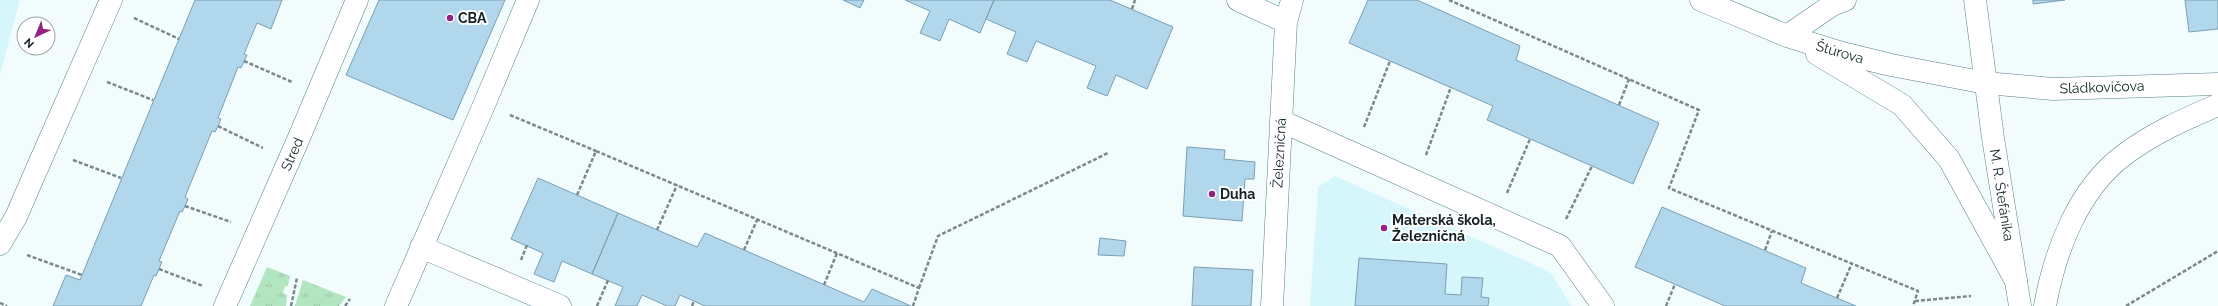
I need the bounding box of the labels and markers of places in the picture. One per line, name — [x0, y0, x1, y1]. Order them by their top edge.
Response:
place label: CBA — [458, 10, 487, 26]
marker: CBA — [445, 13, 455, 23]
place label: Duha — [1220, 186, 1255, 202]
marker: Duha — [1207, 189, 1217, 199]
place label: Materská škola, Železničná — [1392, 212, 1496, 244]
marker: Materská škola, Železničná — [1379, 223, 1389, 233]

